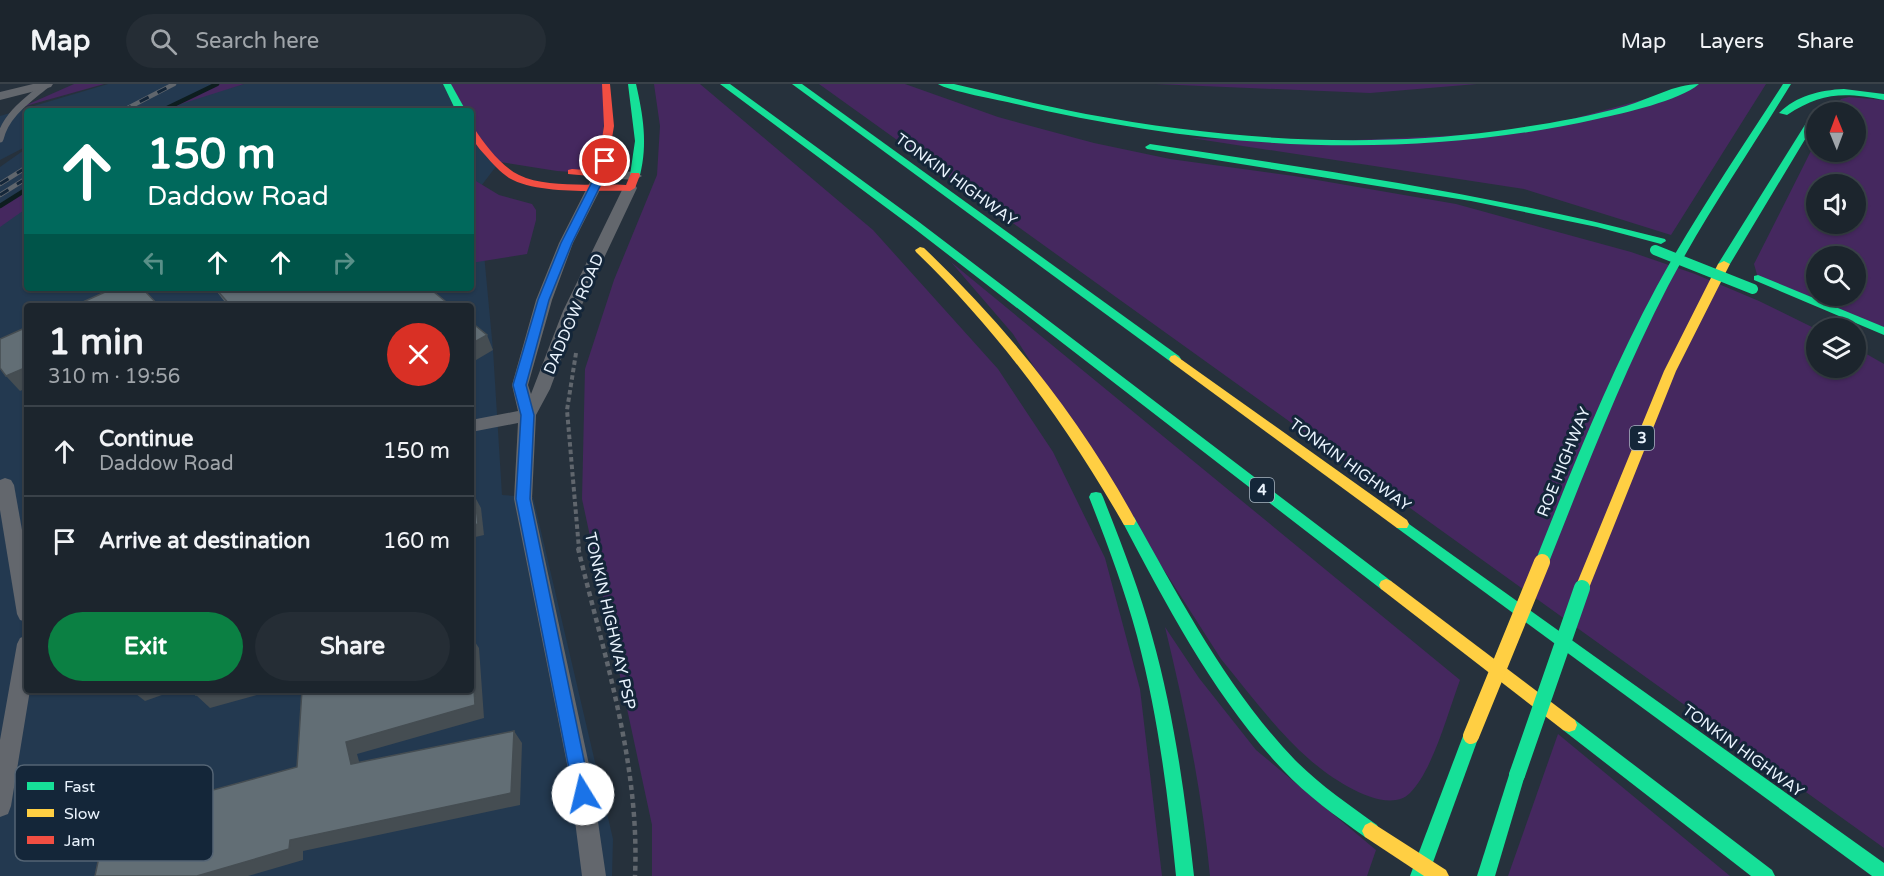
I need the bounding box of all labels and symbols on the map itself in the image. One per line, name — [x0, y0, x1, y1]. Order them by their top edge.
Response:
north arrow — [1806, 102, 1866, 162]
street label: TONKIN HIGHWAY — [891, 129, 1021, 231]
pin — [579, 135, 630, 186]
street label: DADDOW ROAD — [540, 251, 608, 377]
street label: ROE HIGHWAY — [1533, 404, 1595, 520]
street label: TONKIN HIGHWAY — [1285, 414, 1415, 516]
road number: 3 — [1630, 426, 1654, 450]
road number: 4 — [1250, 478, 1274, 502]
street label: TONKIN HIGHWAY PSP — [580, 530, 640, 712]
street label: TONKIN HIGHWAY — [1678, 700, 1808, 802]
position arrow — [551, 762, 615, 826]
legend — [15, 765, 213, 861]
text: Fast — [64, 777, 95, 797]
text: Slow — [64, 804, 100, 824]
text: Jam — [64, 831, 95, 851]

